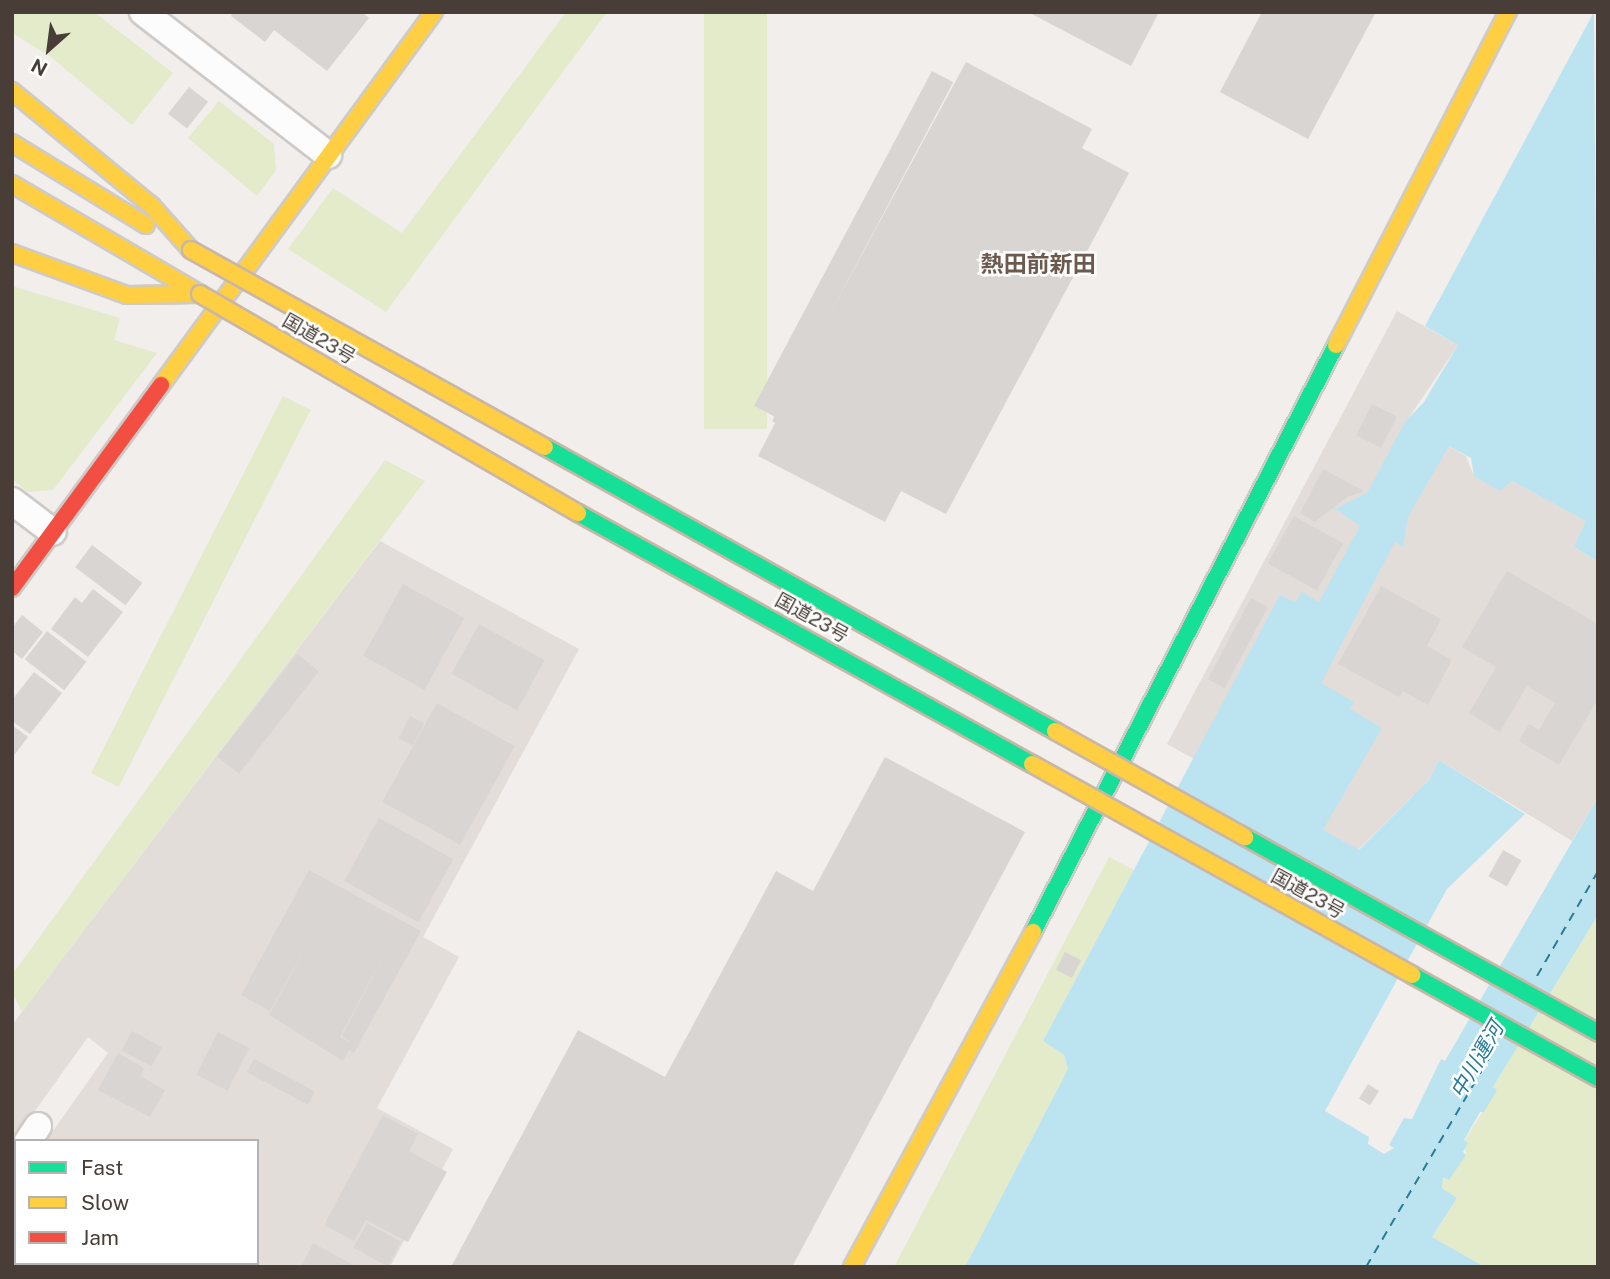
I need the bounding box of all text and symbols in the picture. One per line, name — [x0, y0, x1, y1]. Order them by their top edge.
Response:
north arrow — [14, 14, 84, 84]
text: N — [27, 54, 51, 81]
district label: 熱田前新田 — [981, 250, 1095, 278]
street label: 国道23号 — [279, 309, 359, 369]
street label: 国道23号 — [771, 589, 853, 647]
street label: 国道23号 — [1267, 865, 1349, 923]
water label: 中川運河 — [1445, 1017, 1509, 1103]
legend — [14, 1139, 259, 1265]
text: Fast — [81, 1155, 123, 1180]
text: Slow — [81, 1190, 129, 1215]
text: Jam — [81, 1225, 119, 1250]

